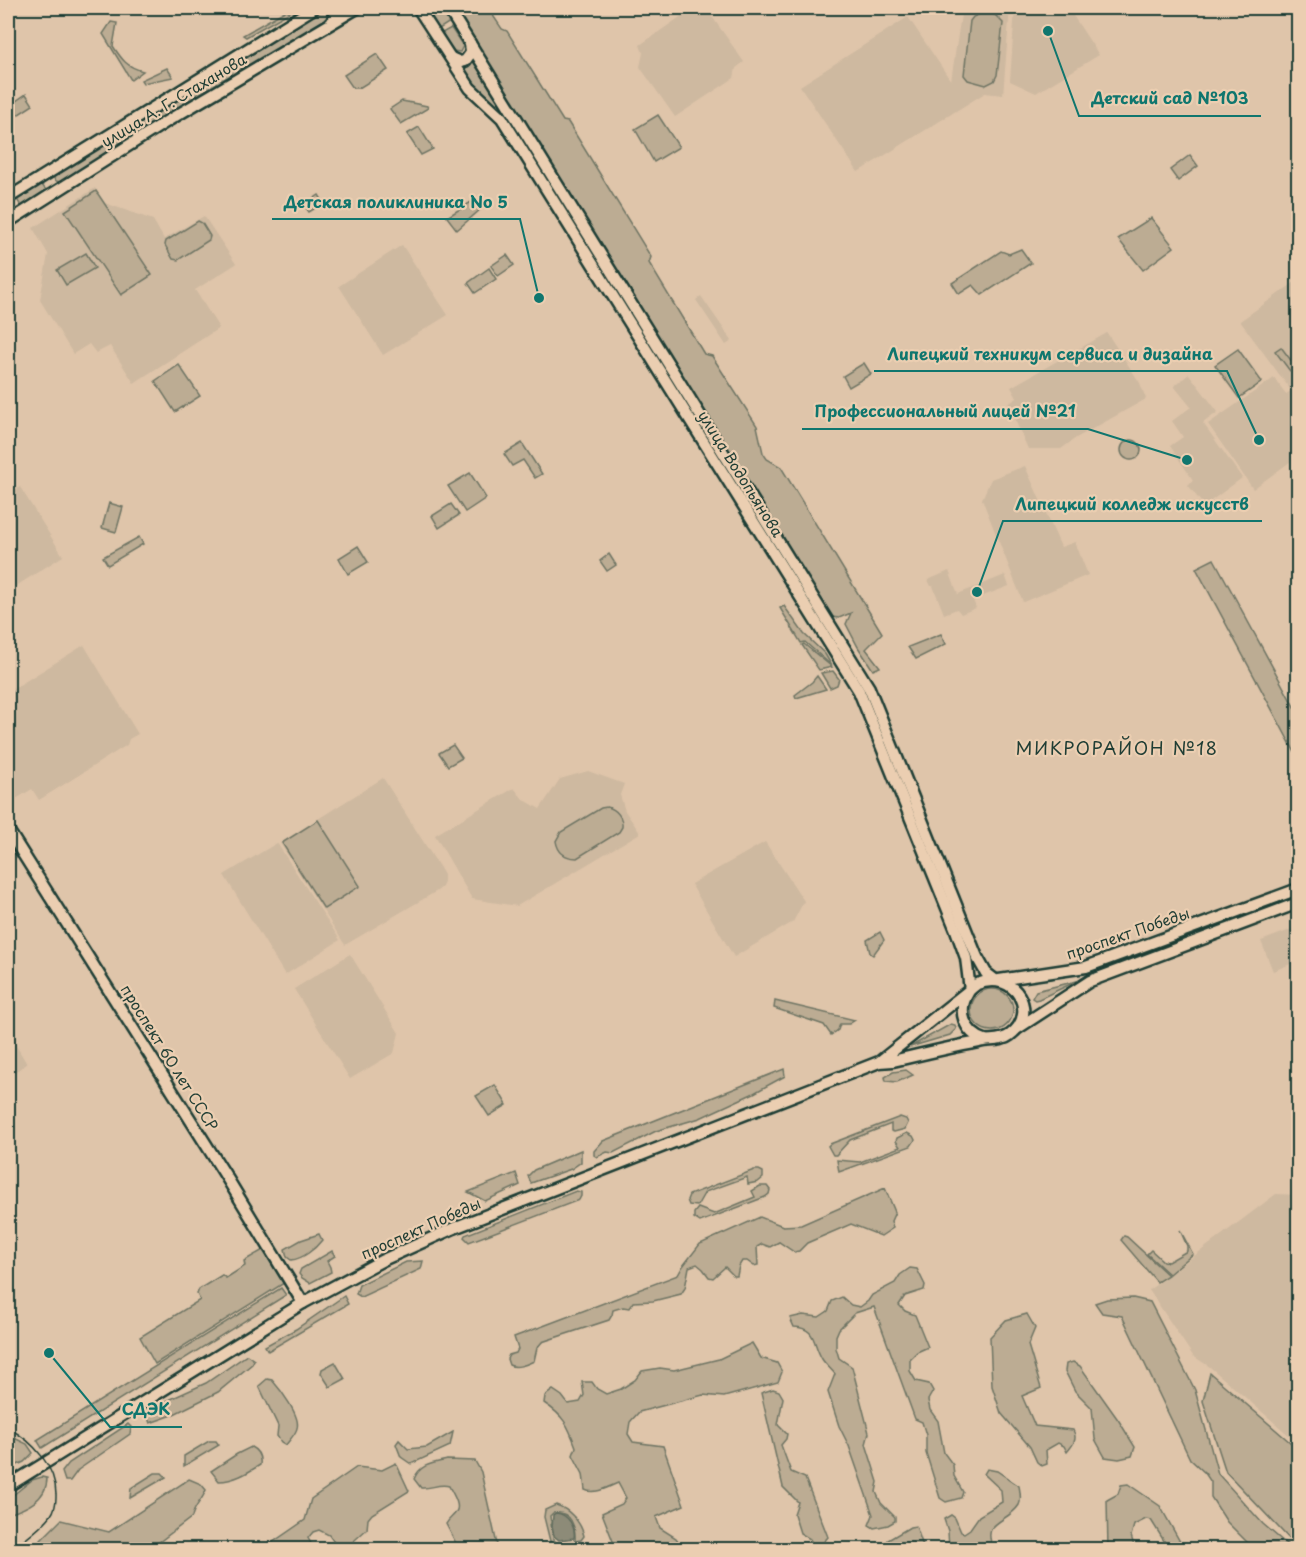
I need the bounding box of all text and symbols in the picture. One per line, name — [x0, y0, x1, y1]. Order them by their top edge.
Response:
street label: улица А. Г. Стаханова — [96, 47, 251, 152]
callout: Детский сад №103 — [1079, 82, 1261, 116]
text: Детский сад №103 — [1091, 85, 1249, 109]
callout: Детская поликлиника No 5 — [272, 185, 520, 219]
text: Детская поликлиника No 5 — [283, 189, 508, 213]
callout: Липецкий техникум сервиса и дизайна — [874, 337, 1227, 371]
text: Липецкий техникум сервиса и дизайна — [887, 341, 1213, 365]
callout: Профессиональный лицей №21 — [802, 395, 1088, 429]
text: Профессиональный лицей №21 — [814, 398, 1076, 422]
street label: улица Водопьянова — [693, 405, 790, 542]
callout: Липецкий колледж искусств — [1003, 487, 1262, 521]
text: Липецкий колледж искусств — [1015, 491, 1249, 515]
district label: МИКРОРАЙОН №18 — [1015, 734, 1219, 761]
street label: проспект Победы — [1063, 901, 1192, 965]
street label: проспект 60 лет СССР — [116, 980, 225, 1135]
street label: проспект Победы — [357, 1191, 484, 1264]
callout: СДЭК — [110, 1393, 182, 1427]
text: СДЭК — [122, 1396, 170, 1420]

